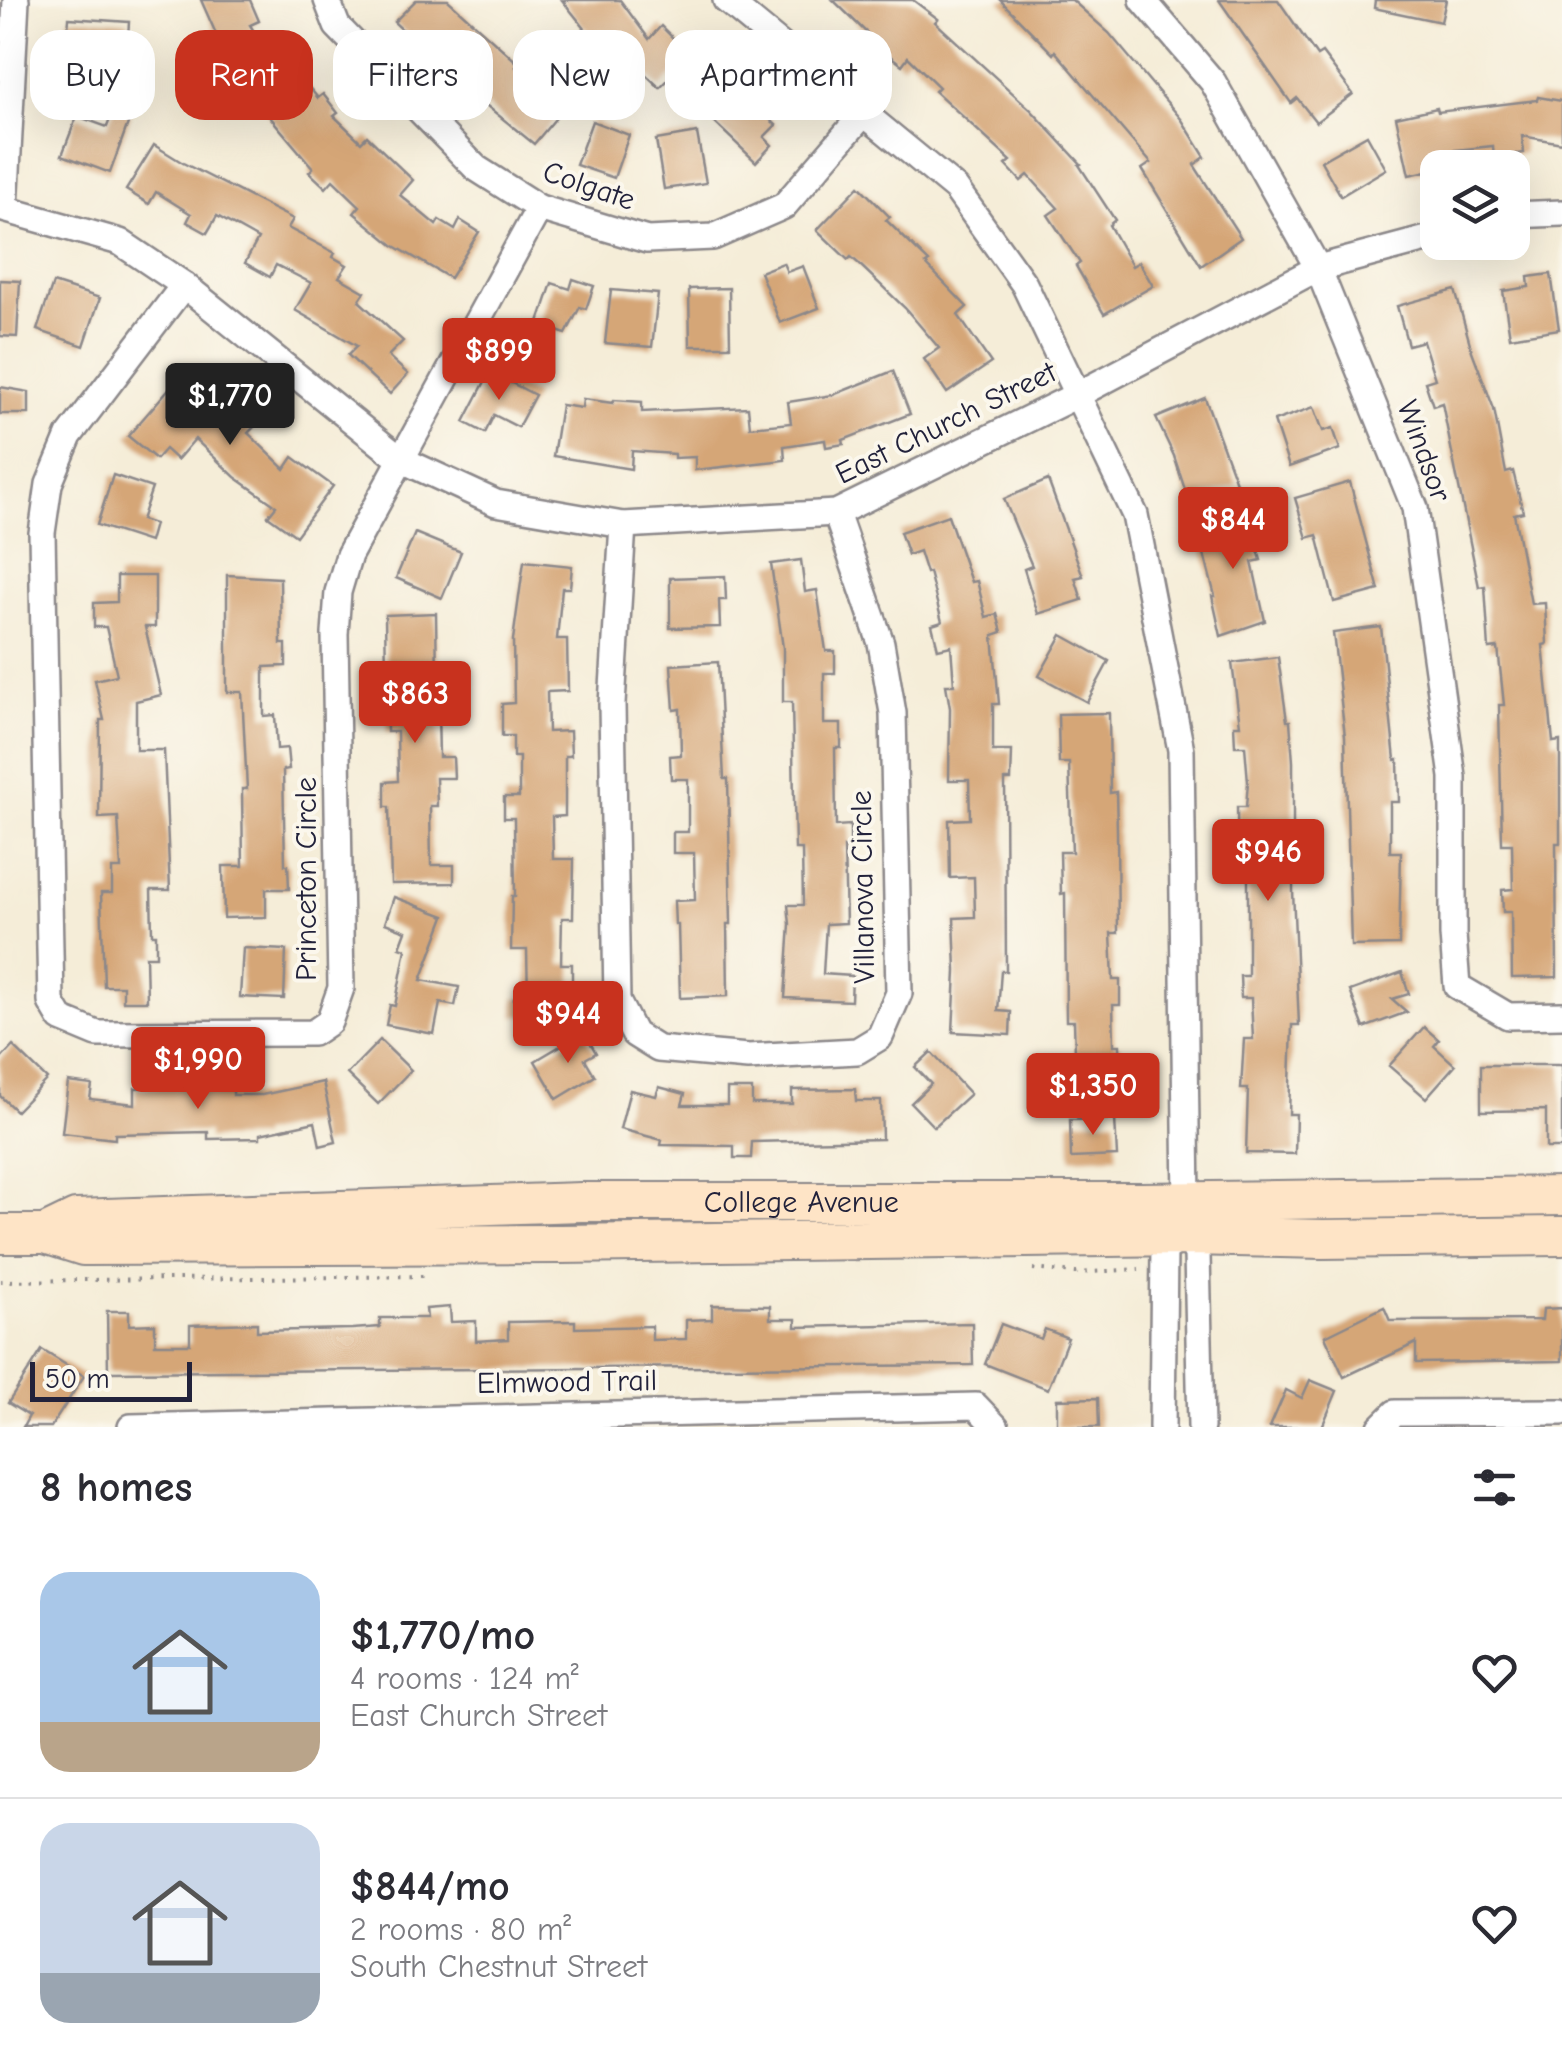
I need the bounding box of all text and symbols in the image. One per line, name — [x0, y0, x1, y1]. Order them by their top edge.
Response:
chip: Buy — [30, 30, 155, 120]
chip: Rent — [175, 30, 313, 120]
chip: Filters — [333, 30, 493, 120]
chip: New — [513, 30, 645, 120]
chip: Apartment — [665, 30, 892, 120]
map controls — [1420, 150, 1530, 260]
button: layers — [1420, 150, 1530, 260]
street label: Colgate — [538, 154, 640, 218]
pin: $899 — [440, 318, 558, 403]
text: $899 — [464, 332, 534, 369]
street label: East Church Street — [830, 354, 1063, 492]
pin: $1,770 — [149, 363, 311, 448]
text: $1,770 — [187, 377, 273, 414]
street label: Windsor — [1390, 395, 1459, 507]
pin: $844 — [1174, 487, 1292, 572]
text: $844 — [1200, 501, 1266, 538]
pin: $863 — [356, 661, 474, 746]
text: $863 — [381, 675, 449, 712]
street label: Princeton Circle — [289, 777, 324, 981]
street label: Villanova Circle — [844, 790, 882, 984]
pin: $946 — [1209, 819, 1327, 904]
text: $946 — [1234, 833, 1302, 870]
pin: $944 — [509, 981, 627, 1066]
text: $944 — [535, 995, 601, 1032]
pin: $1,990 — [117, 1027, 279, 1112]
text: $1,990 — [153, 1041, 243, 1078]
pin: $1,350 — [1012, 1053, 1174, 1138]
text: $1,350 — [1048, 1067, 1138, 1104]
street label: College Avenue — [704, 1185, 899, 1220]
scale bar — [30, 1357, 192, 1402]
text: 50 m — [45, 1363, 110, 1395]
street label: Elmwood Trail — [477, 1363, 657, 1401]
icon: filters — [1467, 1460, 1522, 1515]
text: 8 homes — [40, 1463, 192, 1512]
text: $1,770/mo — [350, 1611, 535, 1660]
icon: home — [120, 1612, 240, 1732]
icon: heart — [1467, 1645, 1522, 1700]
text: 4 rooms · 124 m² — [350, 1660, 579, 1697]
text: East Church Street — [350, 1697, 607, 1734]
text: $844/mo — [350, 1862, 510, 1911]
icon: home — [120, 1863, 240, 1983]
icon: heart — [1467, 1896, 1522, 1951]
text: 2 rooms · 80 m² — [350, 1911, 571, 1948]
text: South Chestnut Street — [350, 1948, 647, 1985]

